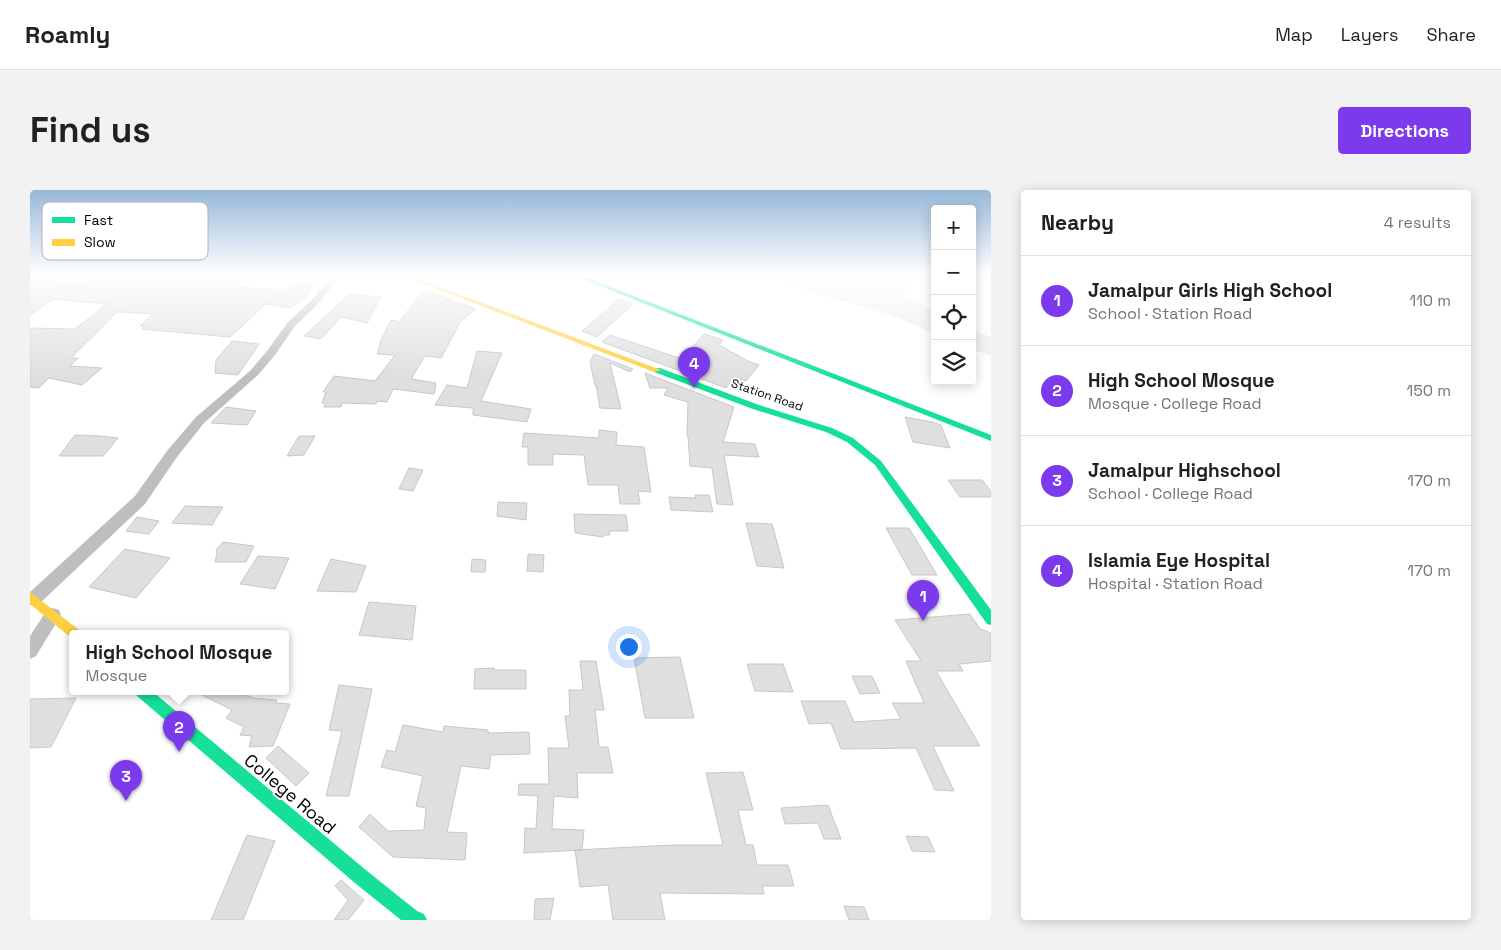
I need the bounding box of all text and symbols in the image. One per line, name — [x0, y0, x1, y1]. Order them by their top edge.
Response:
text: Roamly — [25, 19, 110, 50]
text: Map — [1275, 23, 1313, 46]
text: Layers — [1341, 23, 1398, 46]
text: Share — [1426, 23, 1476, 46]
button: Directions — [1338, 107, 1471, 154]
text: Find us — [30, 108, 151, 152]
legend — [42, 202, 208, 260]
map controls — [931, 205, 976, 385]
button: + — [931, 205, 976, 250]
text: Nearby — [1041, 209, 1114, 236]
text: Fast — [84, 211, 113, 229]
text: 4 results — [1384, 212, 1451, 233]
text: Slow — [84, 233, 116, 251]
button: − — [931, 250, 976, 295]
text: Jamalpur Girls High School — [1088, 278, 1332, 303]
text: 1 — [1053, 290, 1061, 311]
text: 110 m — [1409, 290, 1451, 311]
button: locate — [931, 295, 976, 340]
text: School · Station Road — [1088, 303, 1252, 324]
button: layers — [931, 340, 976, 385]
pin: 4 — [678, 347, 710, 388]
text: High School Mosque — [1088, 368, 1275, 393]
street label: Station Road — [729, 375, 805, 415]
text: 2 — [1052, 380, 1062, 401]
text: 150 m — [1407, 380, 1451, 401]
text: Mosque · College Road — [1088, 393, 1262, 414]
text: Jamalpur Highschool — [1088, 458, 1281, 483]
text: 3 — [1052, 470, 1062, 491]
text: 170 m — [1407, 470, 1451, 491]
text: School · College Road — [1088, 483, 1253, 504]
text: Islamia Eye Hospital — [1088, 548, 1270, 573]
text: 4 — [1052, 560, 1062, 581]
text: 170 m — [1407, 560, 1451, 581]
text: Hospital · Station Road — [1088, 573, 1263, 594]
pin: 1 — [907, 580, 939, 621]
popup — [69, 630, 289, 695]
your location — [616, 634, 642, 660]
text: High School Mosque — [86, 640, 272, 665]
text: Mosque — [86, 665, 147, 686]
pin: 2 — [163, 711, 195, 752]
street label: College Road — [240, 748, 341, 839]
pin: 3 — [110, 760, 142, 801]

